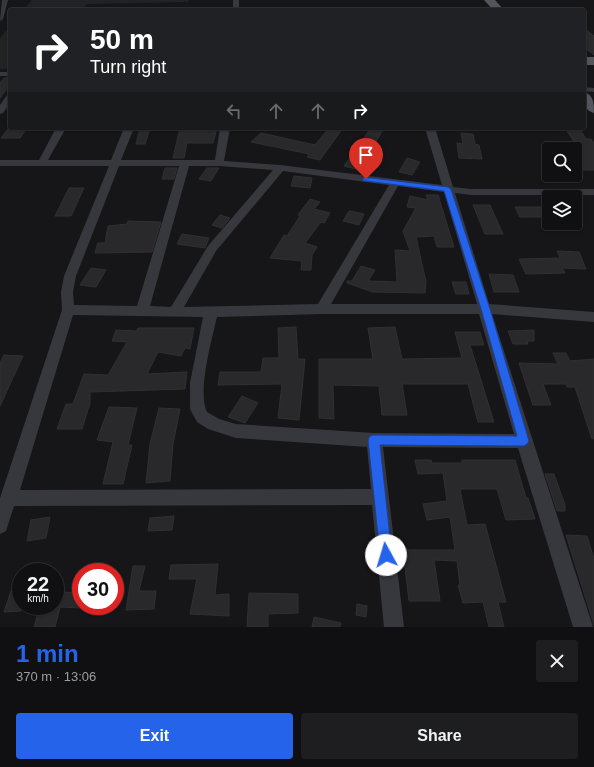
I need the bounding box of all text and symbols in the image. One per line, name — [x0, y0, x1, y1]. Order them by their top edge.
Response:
icon: right — [24, 24, 76, 76]
text: 50 m — [90, 24, 154, 55]
text: Turn right — [90, 57, 166, 77]
icon: left — [223, 100, 245, 122]
icon: ahead — [265, 100, 287, 122]
icon: ahead — [307, 100, 329, 122]
icon: right — [349, 100, 371, 122]
pin — [349, 138, 383, 179]
map controls — [542, 142, 582, 230]
button: search — [542, 142, 582, 182]
icon: arrive — [355, 144, 377, 166]
button: layers — [542, 190, 582, 230]
position arrow — [365, 534, 407, 576]
speed limit sign: 30 — [72, 563, 124, 615]
text: 22 — [27, 573, 49, 595]
text: km/h — [27, 593, 49, 604]
text: 1 min — [16, 640, 79, 667]
button: close — [536, 640, 578, 682]
text: 370 m · 13:06 — [16, 669, 96, 684]
button: Exit — [16, 713, 293, 759]
button: Share — [301, 713, 578, 759]

